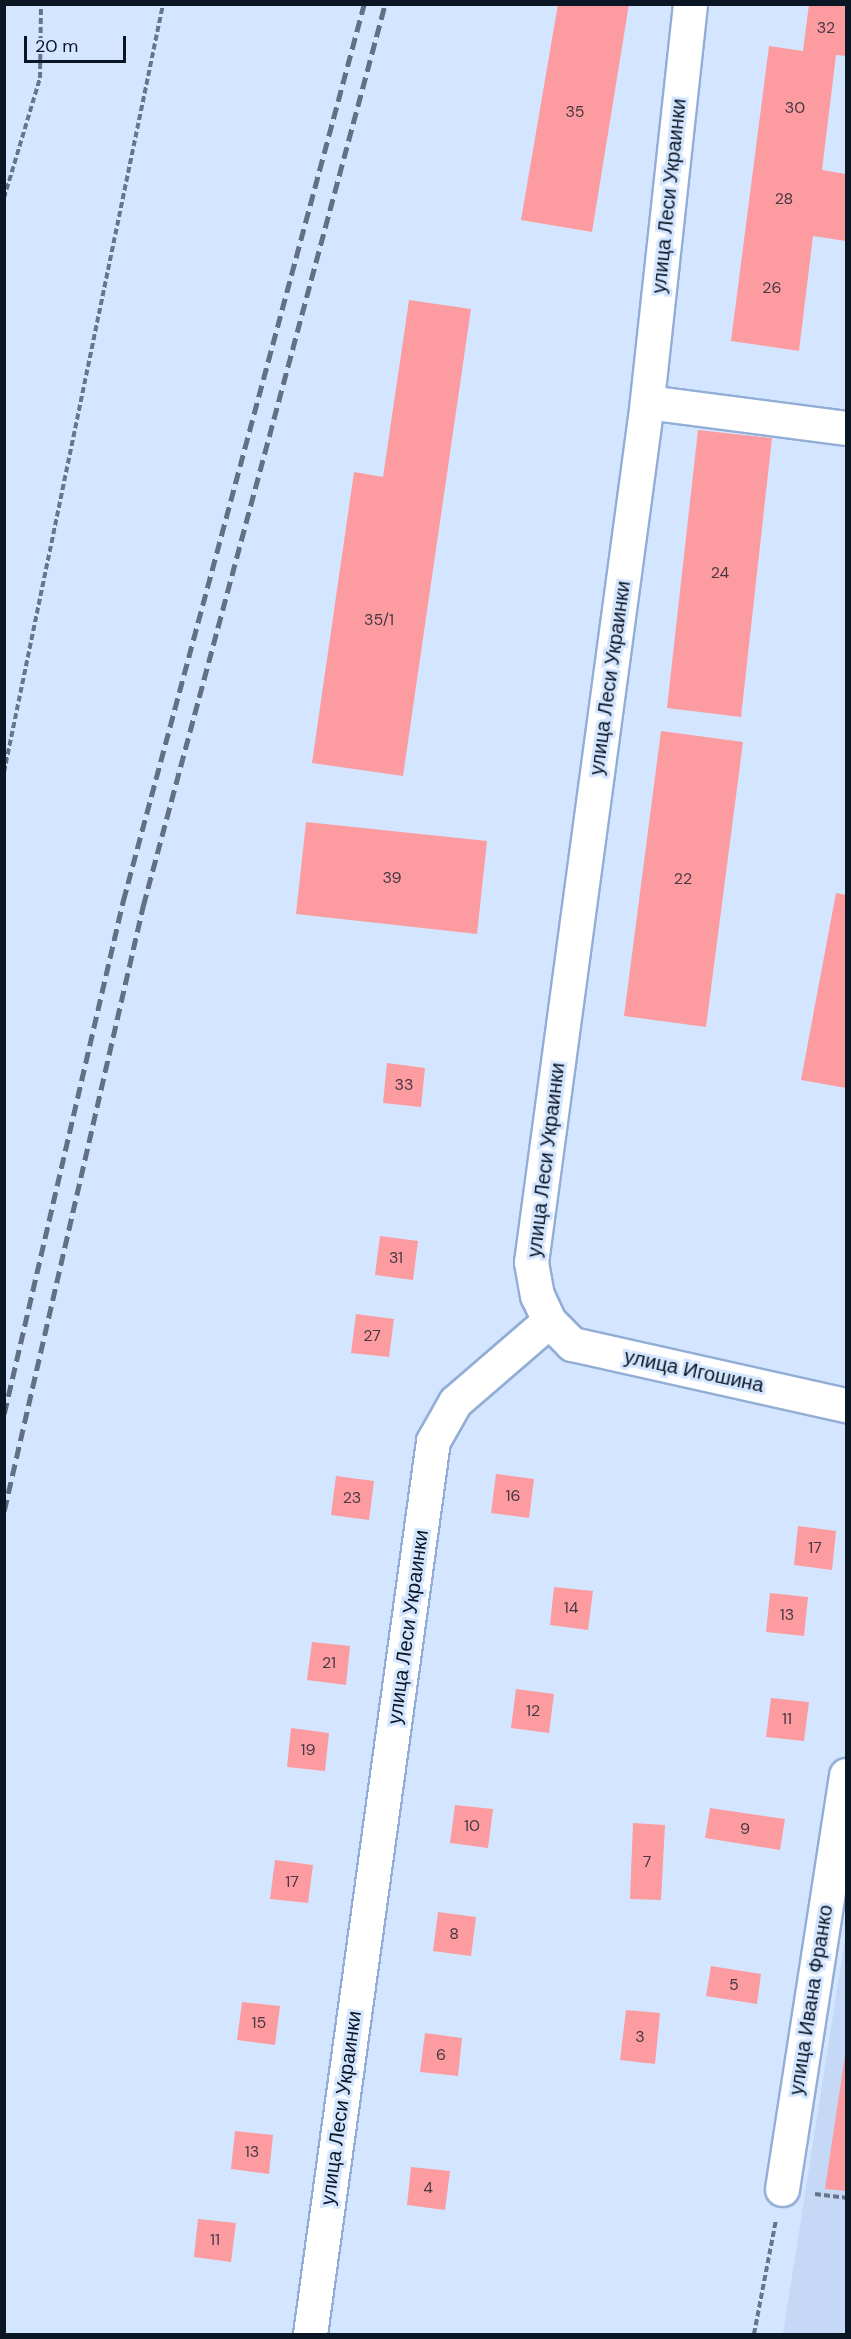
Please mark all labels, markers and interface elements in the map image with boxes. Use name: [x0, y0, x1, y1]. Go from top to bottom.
house number: 32: [817, 18, 835, 38]
scale bar: [27, 24, 129, 62]
text: 20 m: [35, 34, 78, 58]
street label: улица Леси Украинки: [647, 97, 691, 295]
house number: 30: [785, 98, 805, 118]
house number: 35: [565, 102, 585, 122]
house number: 28: [775, 189, 793, 209]
house number: 26: [762, 278, 782, 298]
house number: 24: [711, 563, 729, 583]
street label: улица Леси Украинки: [584, 579, 636, 777]
house number: 35/1: [364, 610, 394, 630]
house number: 39: [382, 868, 402, 888]
house number: 22: [674, 869, 692, 889]
street label: улица Леси Украинки: [522, 1061, 570, 1259]
house number: 33: [395, 1075, 413, 1095]
house number: 31: [389, 1248, 403, 1268]
house number: 27: [363, 1326, 381, 1346]
street label: улица Игошина: [622, 1344, 766, 1398]
house number: 16: [505, 1486, 521, 1506]
house number: 23: [343, 1488, 361, 1508]
street label: улица Леси Украинки: [382, 1528, 434, 1726]
house number: 17: [808, 1538, 822, 1558]
house number: 14: [564, 1598, 578, 1618]
house number: 13: [780, 1605, 794, 1625]
house number: 21: [322, 1653, 336, 1673]
house number: 12: [526, 1701, 540, 1721]
house number: 11: [782, 1709, 792, 1729]
house number: 19: [300, 1740, 316, 1760]
house number: 10: [464, 1816, 480, 1836]
house number: 9: [740, 1819, 750, 1839]
house number: 7: [643, 1852, 651, 1872]
house number: 17: [285, 1872, 299, 1892]
street label: улица Ивана Франко: [784, 1903, 838, 2097]
house number: 8: [449, 1924, 459, 1944]
house number: 5: [729, 1975, 739, 1995]
street label: улица Леси Украинки: [315, 2009, 367, 2207]
house number: 15: [252, 2013, 266, 2033]
house number: 3: [635, 2027, 645, 2047]
house number: 6: [436, 2045, 446, 2065]
house number: 13: [245, 2142, 259, 2162]
house number: 4: [423, 2178, 433, 2198]
house number: 11: [210, 2230, 220, 2250]

